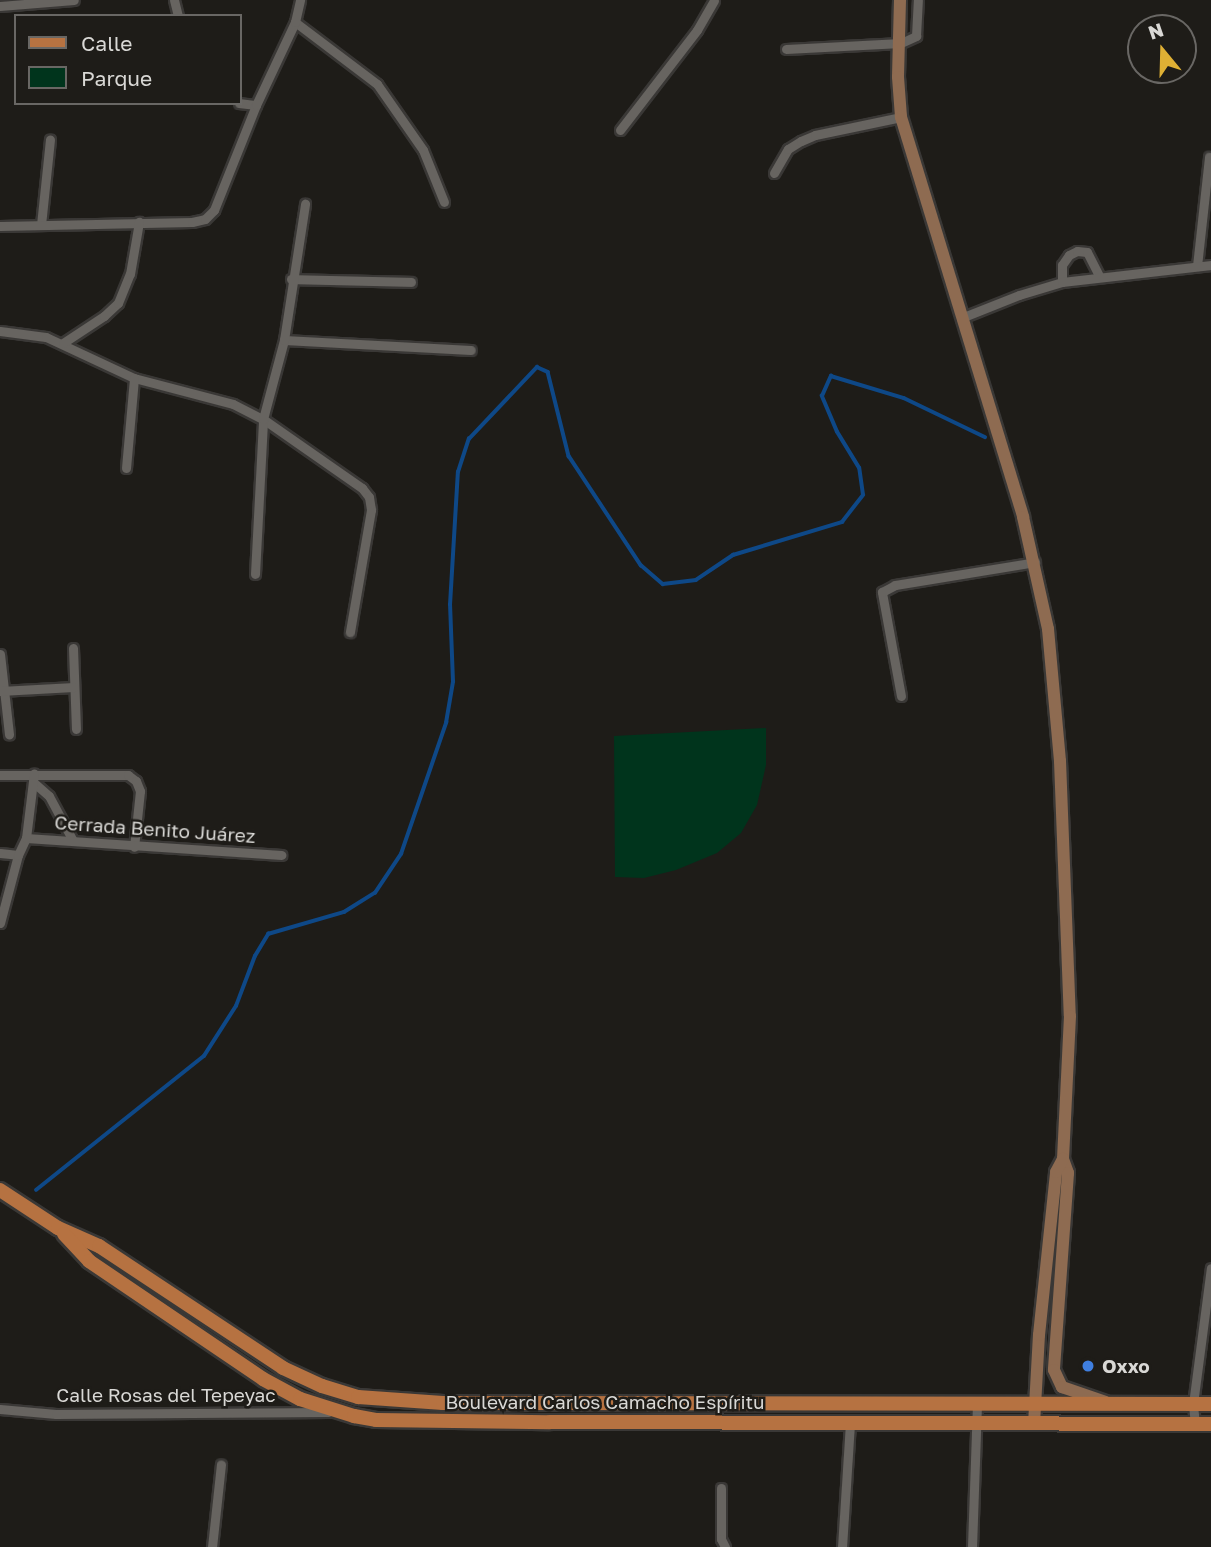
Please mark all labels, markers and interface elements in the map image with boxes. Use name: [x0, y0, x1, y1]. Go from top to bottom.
legend: [14, 14, 242, 105]
north arrow: [1127, 14, 1197, 84]
text: N: [1145, 17, 1166, 44]
text: Calle: [81, 30, 133, 56]
text: Parque: [81, 65, 152, 91]
street label: Cerrada Benito Juárez: [54, 811, 256, 847]
place label: Oxxo: [1102, 1355, 1150, 1377]
marker: Oxxo: [1080, 1358, 1096, 1374]
street label: Calle Rosas del Tepeyac: [56, 1384, 276, 1406]
street label: Boulevard Carlos Camacho Espíritu: [445, 1391, 765, 1413]

